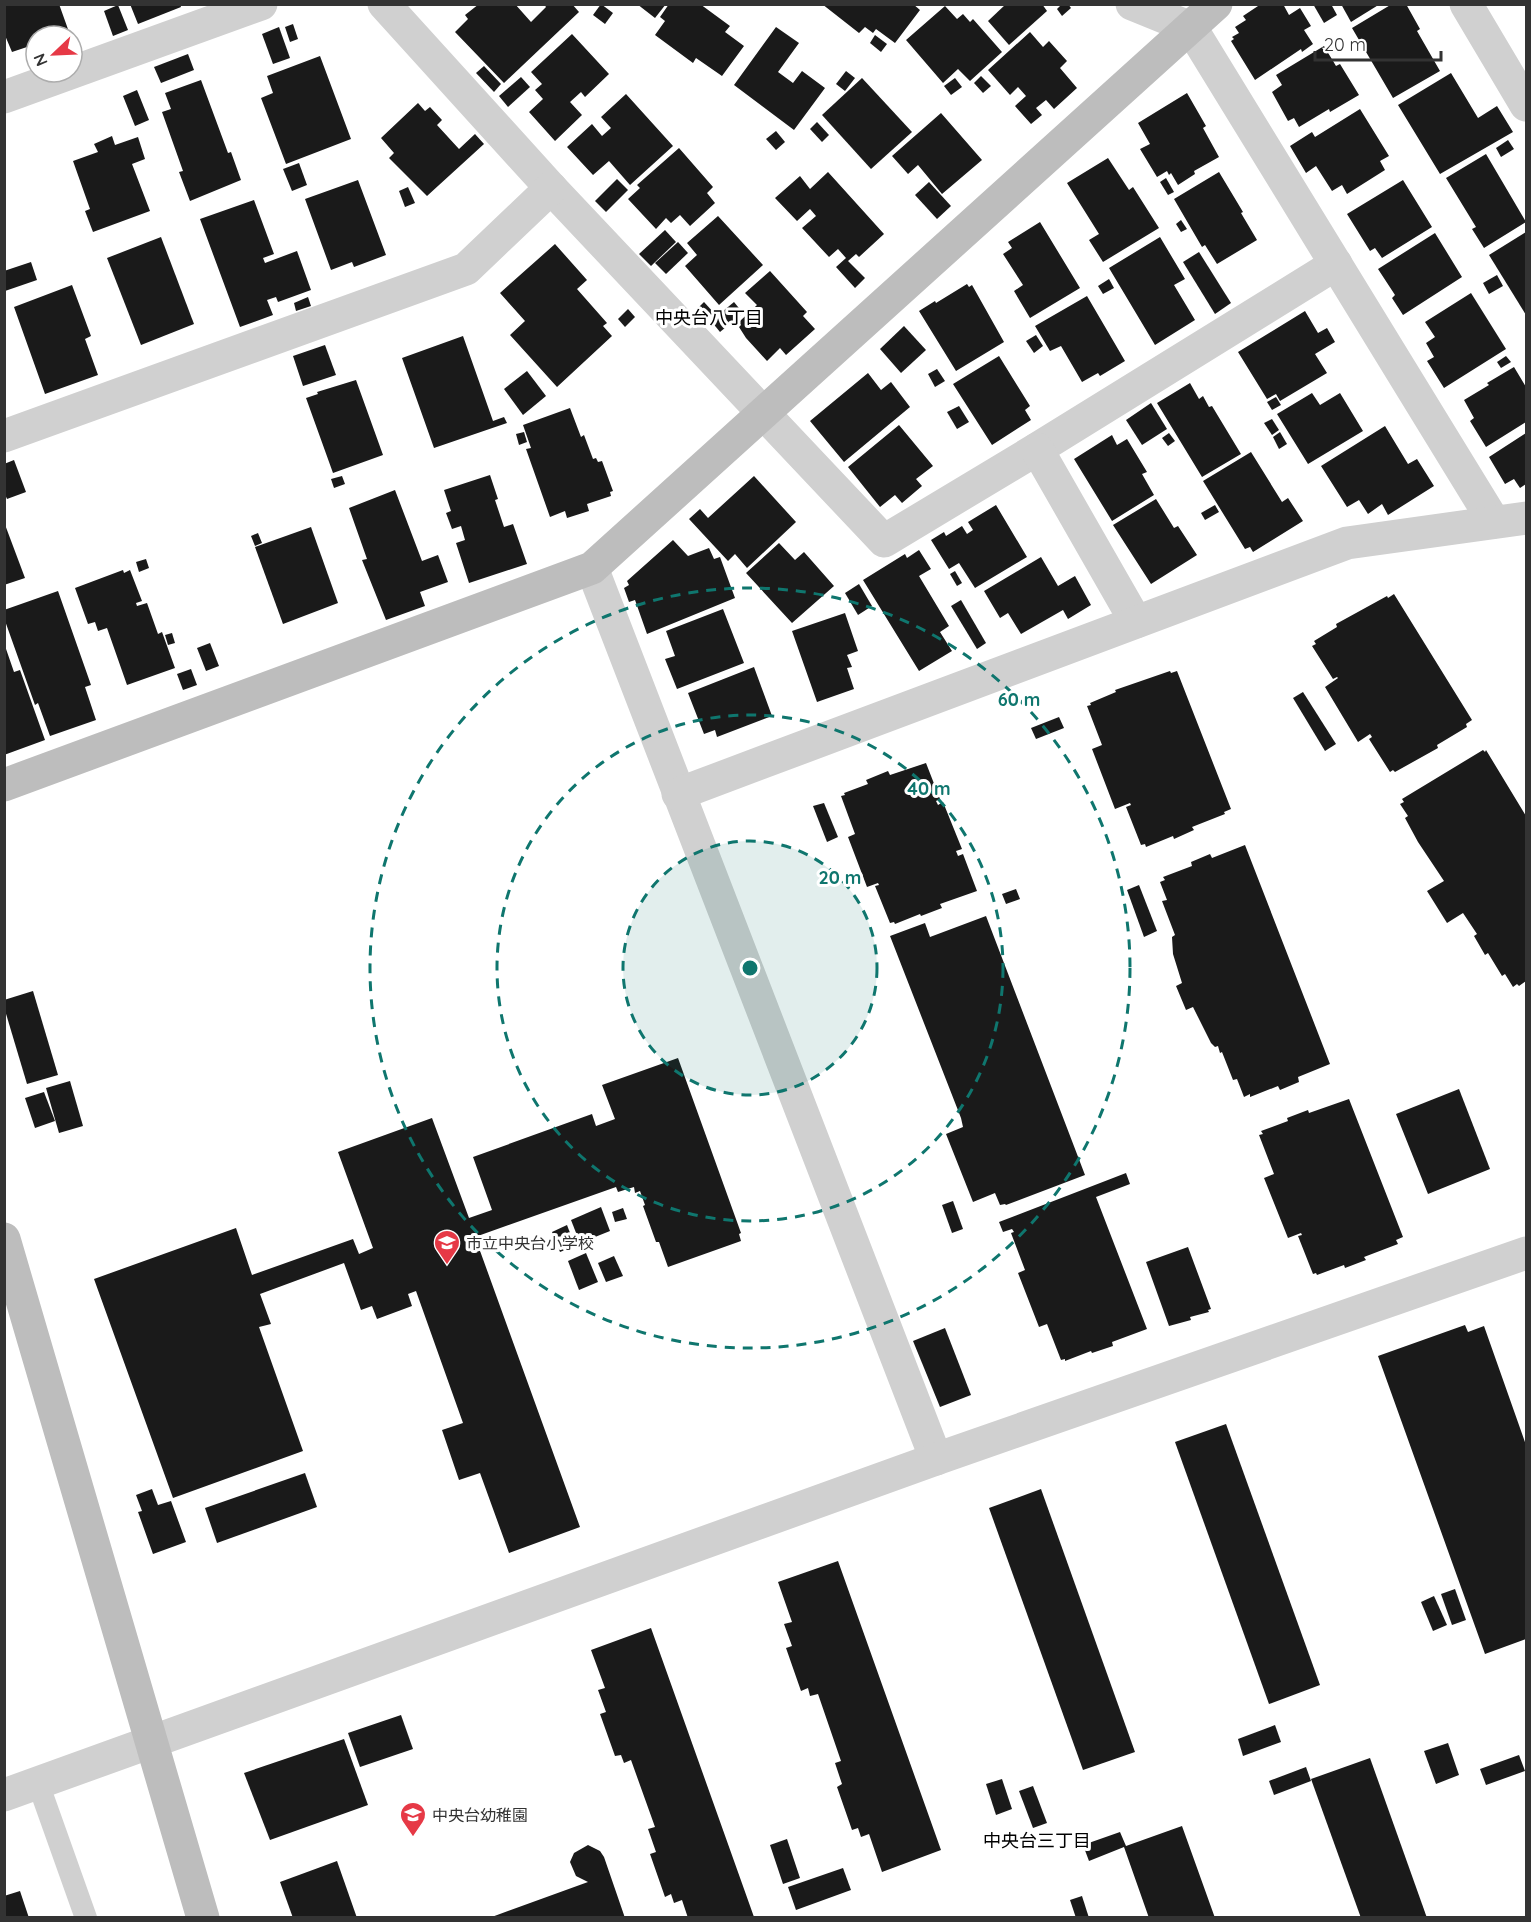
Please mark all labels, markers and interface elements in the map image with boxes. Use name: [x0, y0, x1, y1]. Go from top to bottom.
north arrow: [24, 24, 84, 84]
scale bar: [1315, 24, 1441, 62]
text: 20 m: [1324, 33, 1366, 56]
text: N: [29, 51, 52, 69]
district label: 中央台八丁目: [655, 306, 763, 329]
text: 60 m: [998, 688, 1040, 711]
text: 40 m: [907, 777, 951, 800]
text: 20 m: [819, 866, 861, 889]
centre of rings: [740, 958, 760, 978]
school or university icon: 市立中央台小学校: [432, 1228, 462, 1266]
place label: 市立中央台小学校: [466, 1233, 594, 1253]
school or university icon: 中央台幼稚園: [398, 1800, 428, 1838]
place label: 中央台幼稚園: [432, 1805, 528, 1825]
district label: 中央台三丁目: [983, 1829, 1091, 1852]

